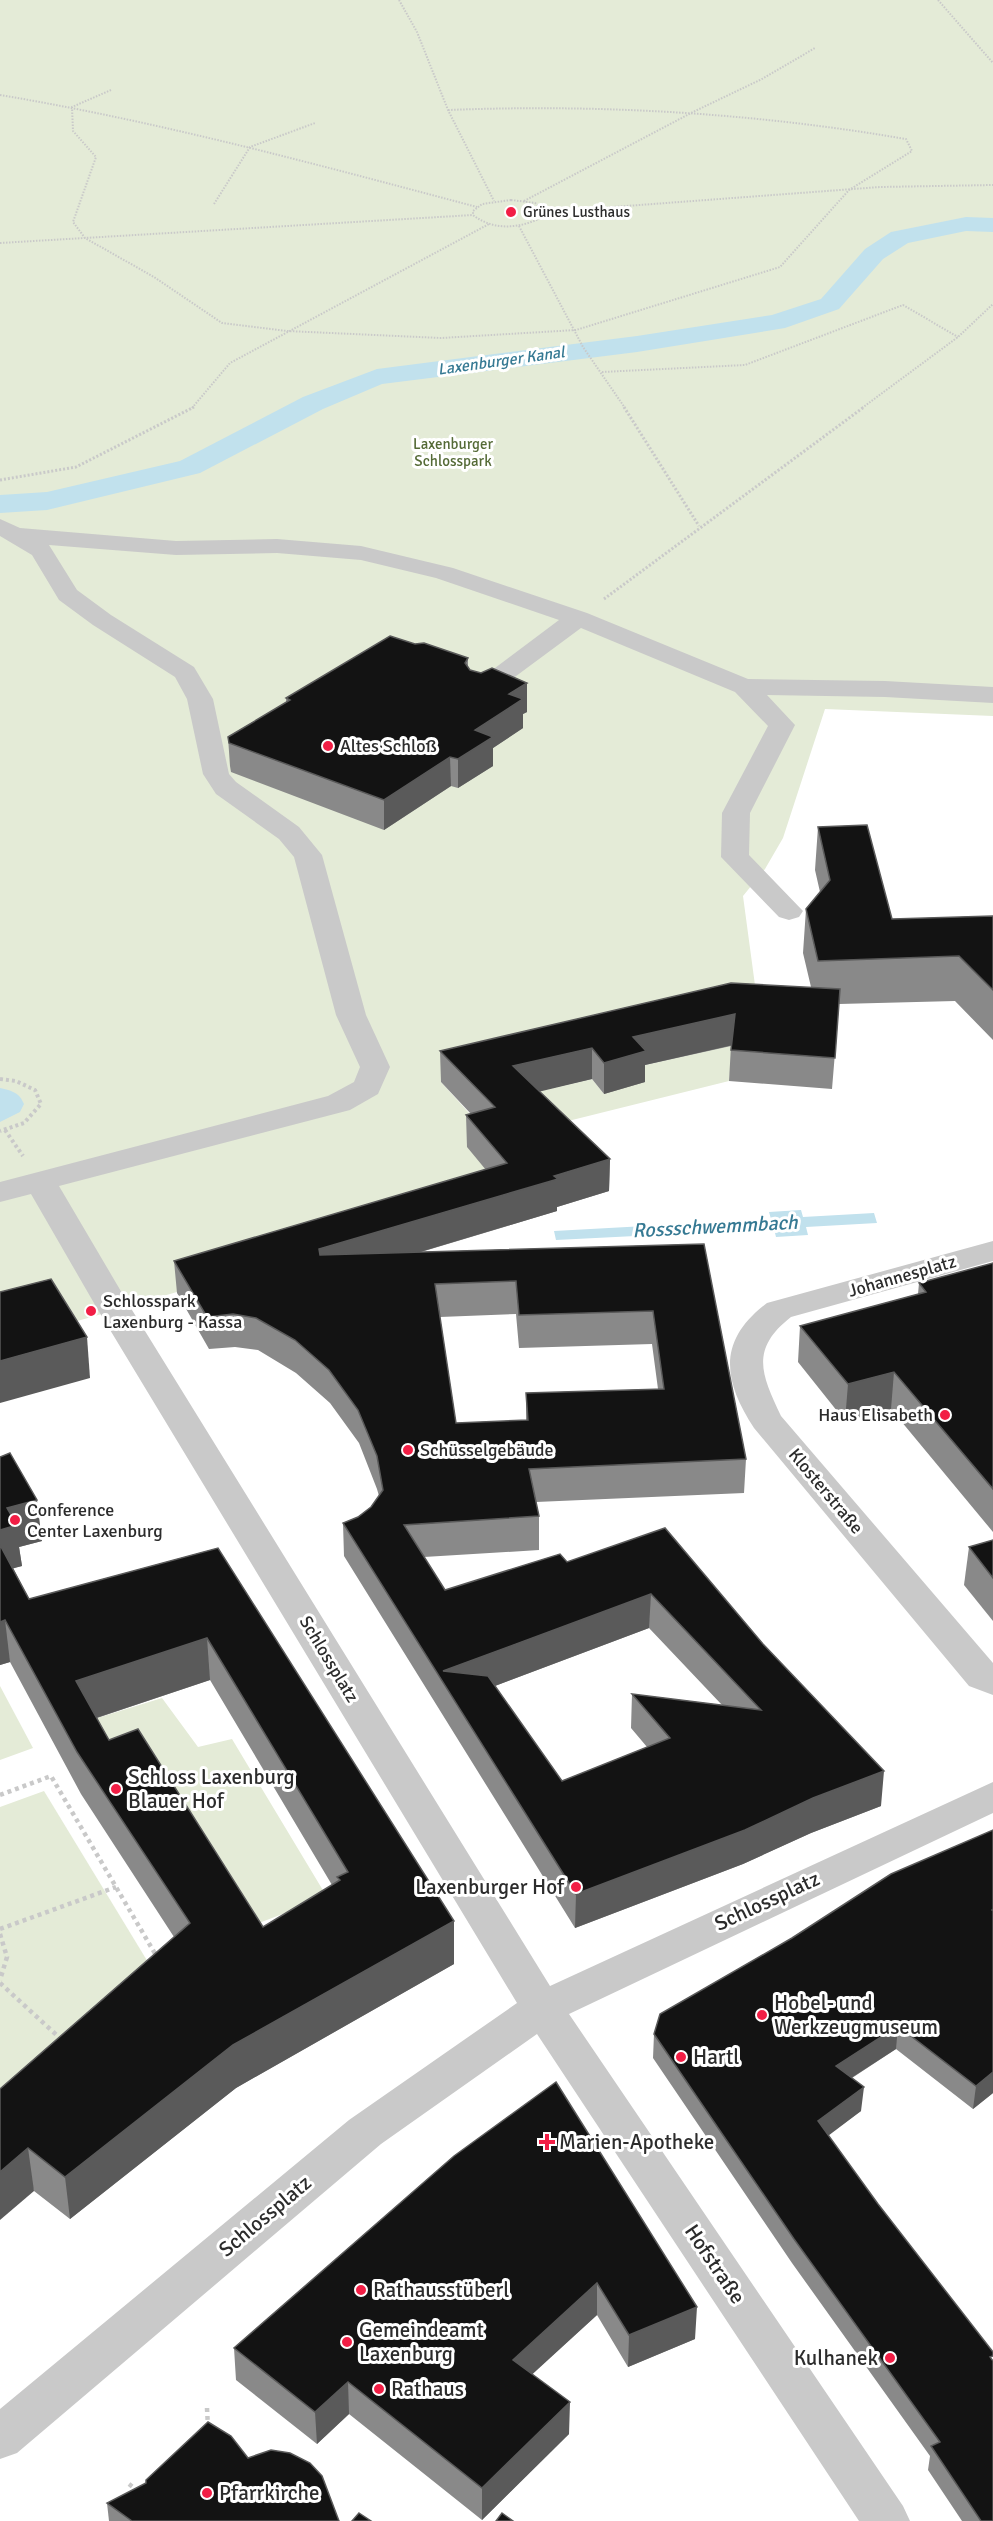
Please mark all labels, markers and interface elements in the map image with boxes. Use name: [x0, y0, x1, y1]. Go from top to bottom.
place label: Grünes Lusthaus: [523, 203, 630, 221]
marker: Grünes Lusthaus: [504, 205, 518, 219]
water label: Laxenburger Kanal: [436, 342, 567, 380]
park label: Laxenburger Schlosspark: [413, 435, 494, 470]
place label: Altes Schloß: [340, 735, 437, 757]
marker: Altes Schloß: [321, 739, 335, 753]
water label: Rossschwemmbach: [632, 1210, 799, 1243]
street label: Johannesplatz: [845, 1250, 959, 1302]
place label: Schlosspark Laxenburg - Kassa: [103, 1290, 242, 1333]
marker: Schlosspark Laxenburg - Kassa: [84, 1304, 98, 1318]
place label: Haus Elisabeth: [818, 1404, 933, 1426]
marker: Haus Elisabeth: [938, 1408, 952, 1422]
place label: Schüsselgebäude: [420, 1439, 554, 1461]
marker: Schüsselgebäude: [401, 1443, 415, 1457]
street label: Klosterstraße: [784, 1444, 868, 1538]
place label: Conference Center Laxenburg: [27, 1499, 163, 1542]
marker: Conference Center Laxenburg: [8, 1513, 22, 1527]
street label: Schlossplatz: [295, 1612, 363, 1706]
place label: Schloss Laxenburg Blauer Hof: [128, 1764, 295, 1814]
marker: Schloss Laxenburg Blauer Hof: [109, 1782, 123, 1796]
street label: Schlossplatz: [710, 1865, 824, 1937]
place label: Laxenburger Hof: [415, 1874, 565, 1900]
marker: Laxenburger Hof: [569, 1880, 583, 1894]
place label: Hobel- und Werkzeugmuseum: [774, 1990, 938, 2040]
marker: Hobel- und Werkzeugmuseum: [755, 2008, 769, 2022]
place label: Hartl: [693, 2044, 740, 2070]
marker: Hartl: [674, 2050, 688, 2064]
place label: Marien-Apotheke: [559, 2129, 714, 2155]
marker: Marien-Apotheke: [540, 2135, 554, 2149]
street label: Schlossplatz: [213, 2170, 317, 2262]
street label: Hofstraße: [679, 2219, 751, 2309]
place label: Rathausstüberl: [373, 2277, 510, 2303]
marker: Rathausstüberl: [354, 2283, 368, 2297]
place label: Gemeindeamt Laxenburg: [359, 2317, 484, 2367]
marker: Gemeindeamt Laxenburg: [340, 2335, 354, 2349]
place label: Kulhanek: [794, 2345, 878, 2371]
marker: Kulhanek: [883, 2351, 897, 2365]
place label: Rathaus: [391, 2376, 464, 2402]
marker: Rathaus: [372, 2382, 386, 2396]
place label: Pfarrkirche: [219, 2480, 320, 2506]
marker: Pfarrkirche: [200, 2486, 214, 2500]

